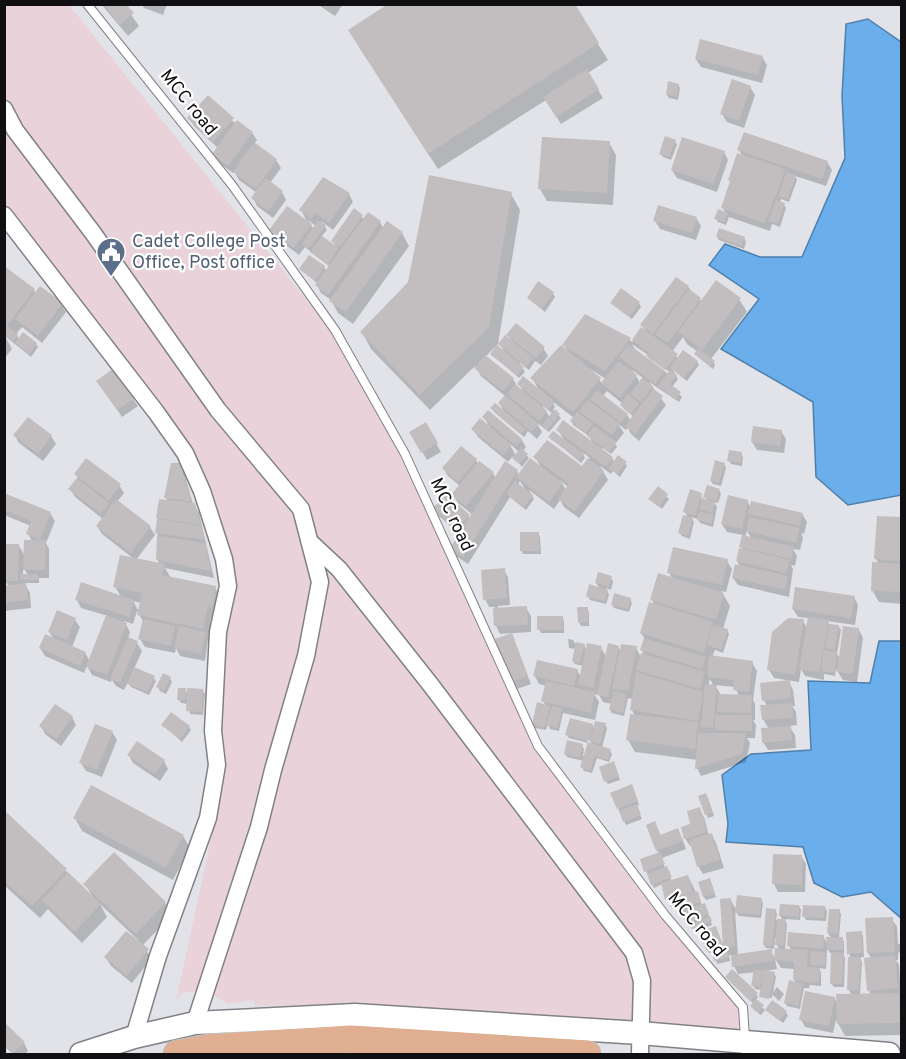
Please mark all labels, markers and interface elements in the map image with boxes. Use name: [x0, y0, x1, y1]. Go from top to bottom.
street label: MCC road: [154, 65, 222, 141]
place label: Cadet College Post Office, Post office: [132, 231, 286, 275]
public building icon: Cadet College Post Office, Post office: [95, 236, 127, 278]
street label: MCC road: [424, 475, 478, 555]
street label: MCC road: [662, 888, 730, 962]

